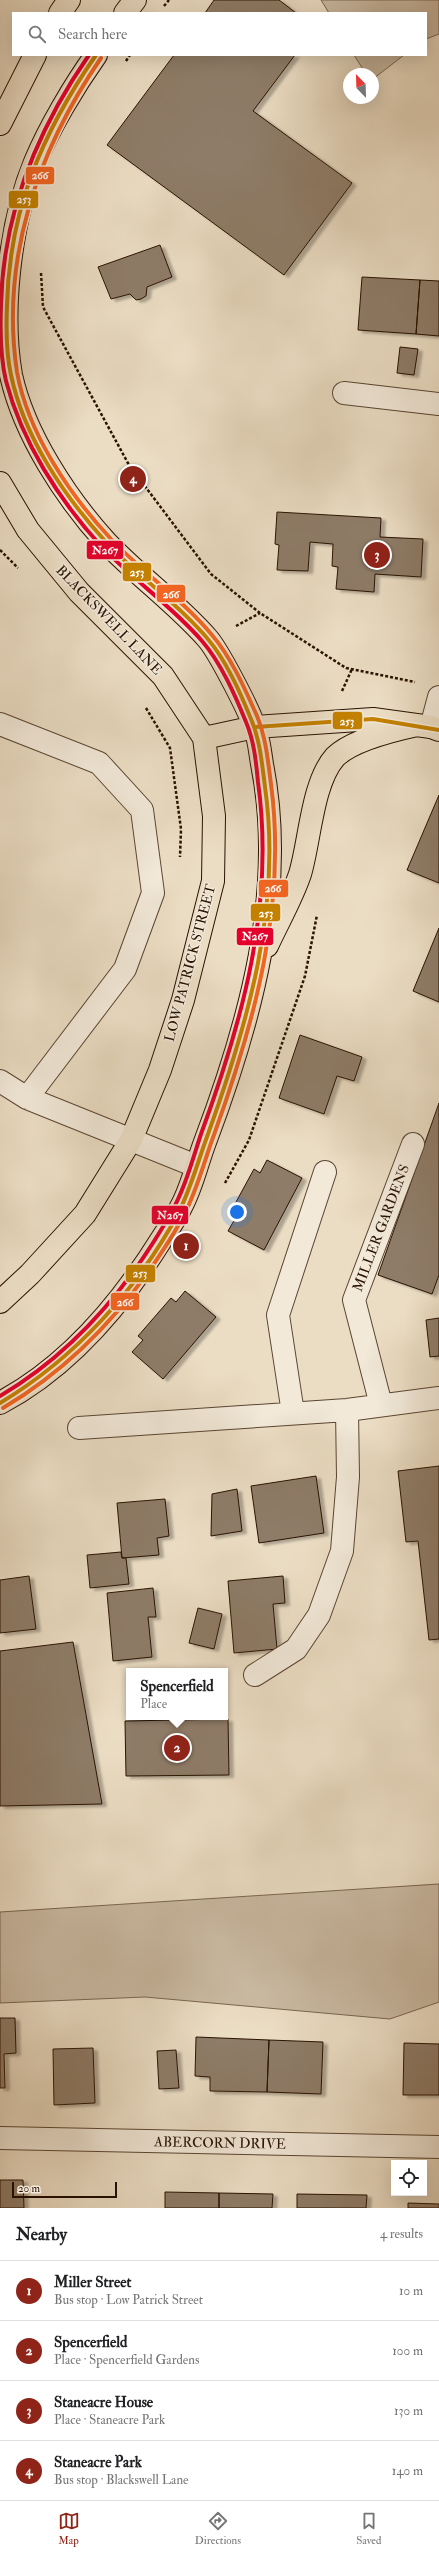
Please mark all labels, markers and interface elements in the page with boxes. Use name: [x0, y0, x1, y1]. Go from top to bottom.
search box: [12, 12, 427, 56]
icon: search: [26, 23, 48, 45]
text: Search here: [58, 25, 127, 44]
north arrow: [343, 68, 379, 104]
line badge: 266: [25, 166, 55, 185]
text: 266: [32, 169, 50, 182]
line badge: 253: [8, 190, 39, 209]
text: 253: [17, 193, 31, 206]
pin: 4: [120, 464, 146, 494]
line badge: N267: [86, 540, 124, 560]
pin: 3: [364, 540, 390, 570]
text: N267: [91, 544, 119, 557]
street label: BLACKSWELL LANE: [52, 562, 166, 678]
line badge: 253: [122, 562, 152, 582]
text: 253: [130, 566, 144, 579]
line badge: 266: [156, 584, 186, 603]
text: 266: [163, 588, 181, 601]
line badge: 253: [332, 711, 363, 730]
text: 253: [340, 715, 354, 728]
line badge: 266: [258, 879, 289, 898]
street label: LOW PATRICK STREET: [161, 882, 219, 1044]
text: 266: [265, 882, 283, 895]
line badge: 253: [250, 903, 281, 922]
text: 253: [259, 907, 273, 920]
line badge: N267: [236, 927, 274, 946]
text: N267: [241, 930, 269, 943]
street label: MILLER GARDENS: [349, 1162, 413, 1294]
your location: [227, 1202, 247, 1222]
line badge: N267: [151, 1205, 189, 1225]
text: N267: [156, 1209, 184, 1222]
pin: 1: [173, 1231, 199, 1261]
line badge: 253: [125, 1264, 156, 1283]
text: 253: [133, 1267, 147, 1280]
line badge: 266: [110, 1292, 140, 1311]
text: 266: [117, 1296, 135, 1309]
popup: [126, 1668, 228, 1720]
text: Spencerfield: [140, 1677, 214, 1696]
text: Place: [140, 1696, 167, 1712]
pin: 2: [164, 1733, 190, 1763]
street label: ABERCORN DRIVE: [153, 2133, 286, 2153]
map controls: [391, 2160, 427, 2196]
button: locate: [391, 2160, 427, 2196]
scale bar: [12, 2180, 117, 2199]
text: 20 m: [18, 2182, 40, 2195]
text: Nearby: [16, 2224, 67, 2245]
text: 4 results: [380, 2226, 423, 2242]
text: Miller Street: [54, 2273, 131, 2292]
text: 1: [27, 2283, 31, 2299]
text: 10 m: [399, 2283, 423, 2299]
text: Bus stop · Low Patrick Street: [54, 2292, 203, 2308]
text: Spencerfield: [54, 2333, 127, 2352]
text: 2: [26, 2343, 32, 2359]
text: 100 m: [392, 2343, 423, 2359]
text: Place · Spencerfield Gardens: [54, 2352, 199, 2368]
text: Staneacre House: [54, 2393, 153, 2412]
text: 3: [27, 2403, 32, 2419]
text: 130 m: [394, 2403, 423, 2419]
text: Place · Staneacre Park: [54, 2412, 165, 2428]
text: Staneacre Park: [54, 2453, 142, 2472]
text: 4: [25, 2463, 33, 2479]
text: 140 m: [392, 2463, 423, 2479]
text: Bus stop · Blackswell Lane: [54, 2472, 189, 2488]
tab: Map: [58, 2510, 80, 2547]
tab: Directions: [195, 2510, 241, 2547]
tab: Saved: [356, 2510, 381, 2547]

